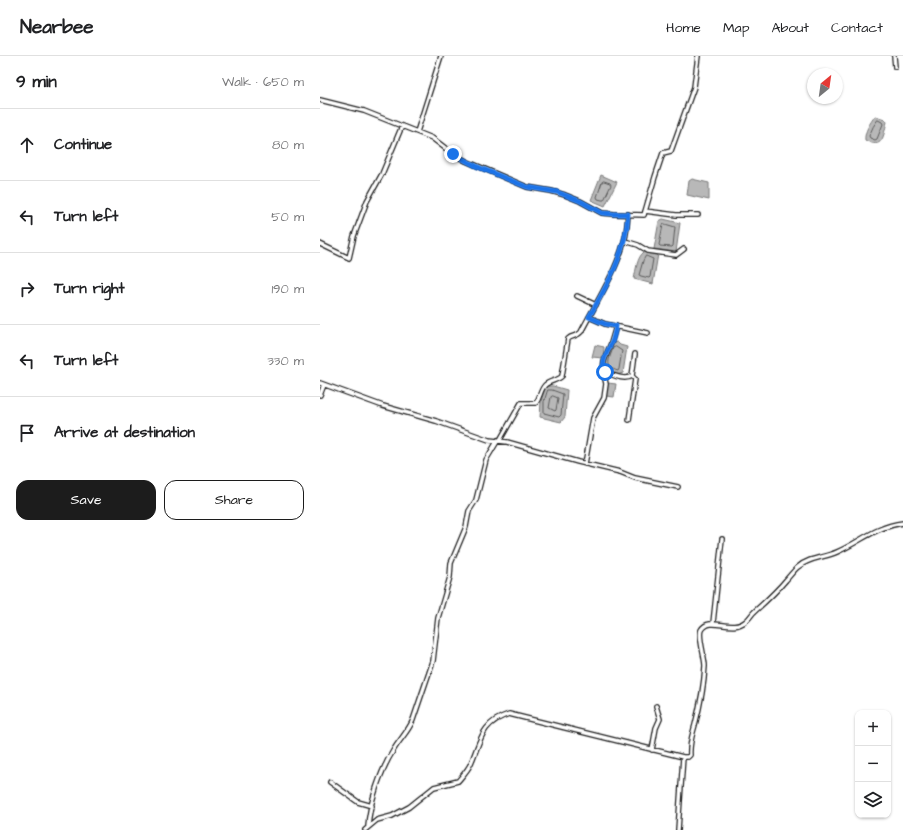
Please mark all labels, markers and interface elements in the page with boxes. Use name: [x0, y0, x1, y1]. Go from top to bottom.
text: Nearbee: [20, 14, 94, 41]
text: Home: [666, 18, 701, 38]
text: Map: [723, 18, 749, 38]
text: About: [771, 18, 809, 38]
text: Contact: [831, 18, 883, 38]
north arrow: [807, 68, 843, 104]
text: 9 min: [16, 70, 57, 94]
text: Walk · 650 m: [222, 73, 304, 91]
icon: ahead: [16, 134, 38, 156]
text: Continue: [54, 134, 112, 155]
text: 80 m: [272, 136, 304, 154]
route end: [444, 145, 462, 163]
icon: left: [16, 206, 38, 228]
text: Turn left: [54, 206, 118, 227]
text: 50 m: [271, 208, 304, 226]
icon: right: [16, 278, 38, 300]
text: Turn right: [54, 278, 125, 299]
text: 190 m: [271, 280, 304, 298]
icon: left: [16, 350, 38, 372]
text: Turn left: [54, 350, 118, 371]
text: 330 m: [267, 352, 304, 370]
route start: [596, 363, 614, 381]
icon: arrive: [16, 422, 38, 444]
text: Arrive at destination: [54, 422, 195, 443]
button: Save: [16, 480, 156, 520]
button: Share: [164, 480, 304, 520]
map controls: [855, 710, 891, 818]
button: +: [855, 710, 891, 746]
button: −: [855, 746, 891, 782]
button: layers: [855, 782, 891, 818]

